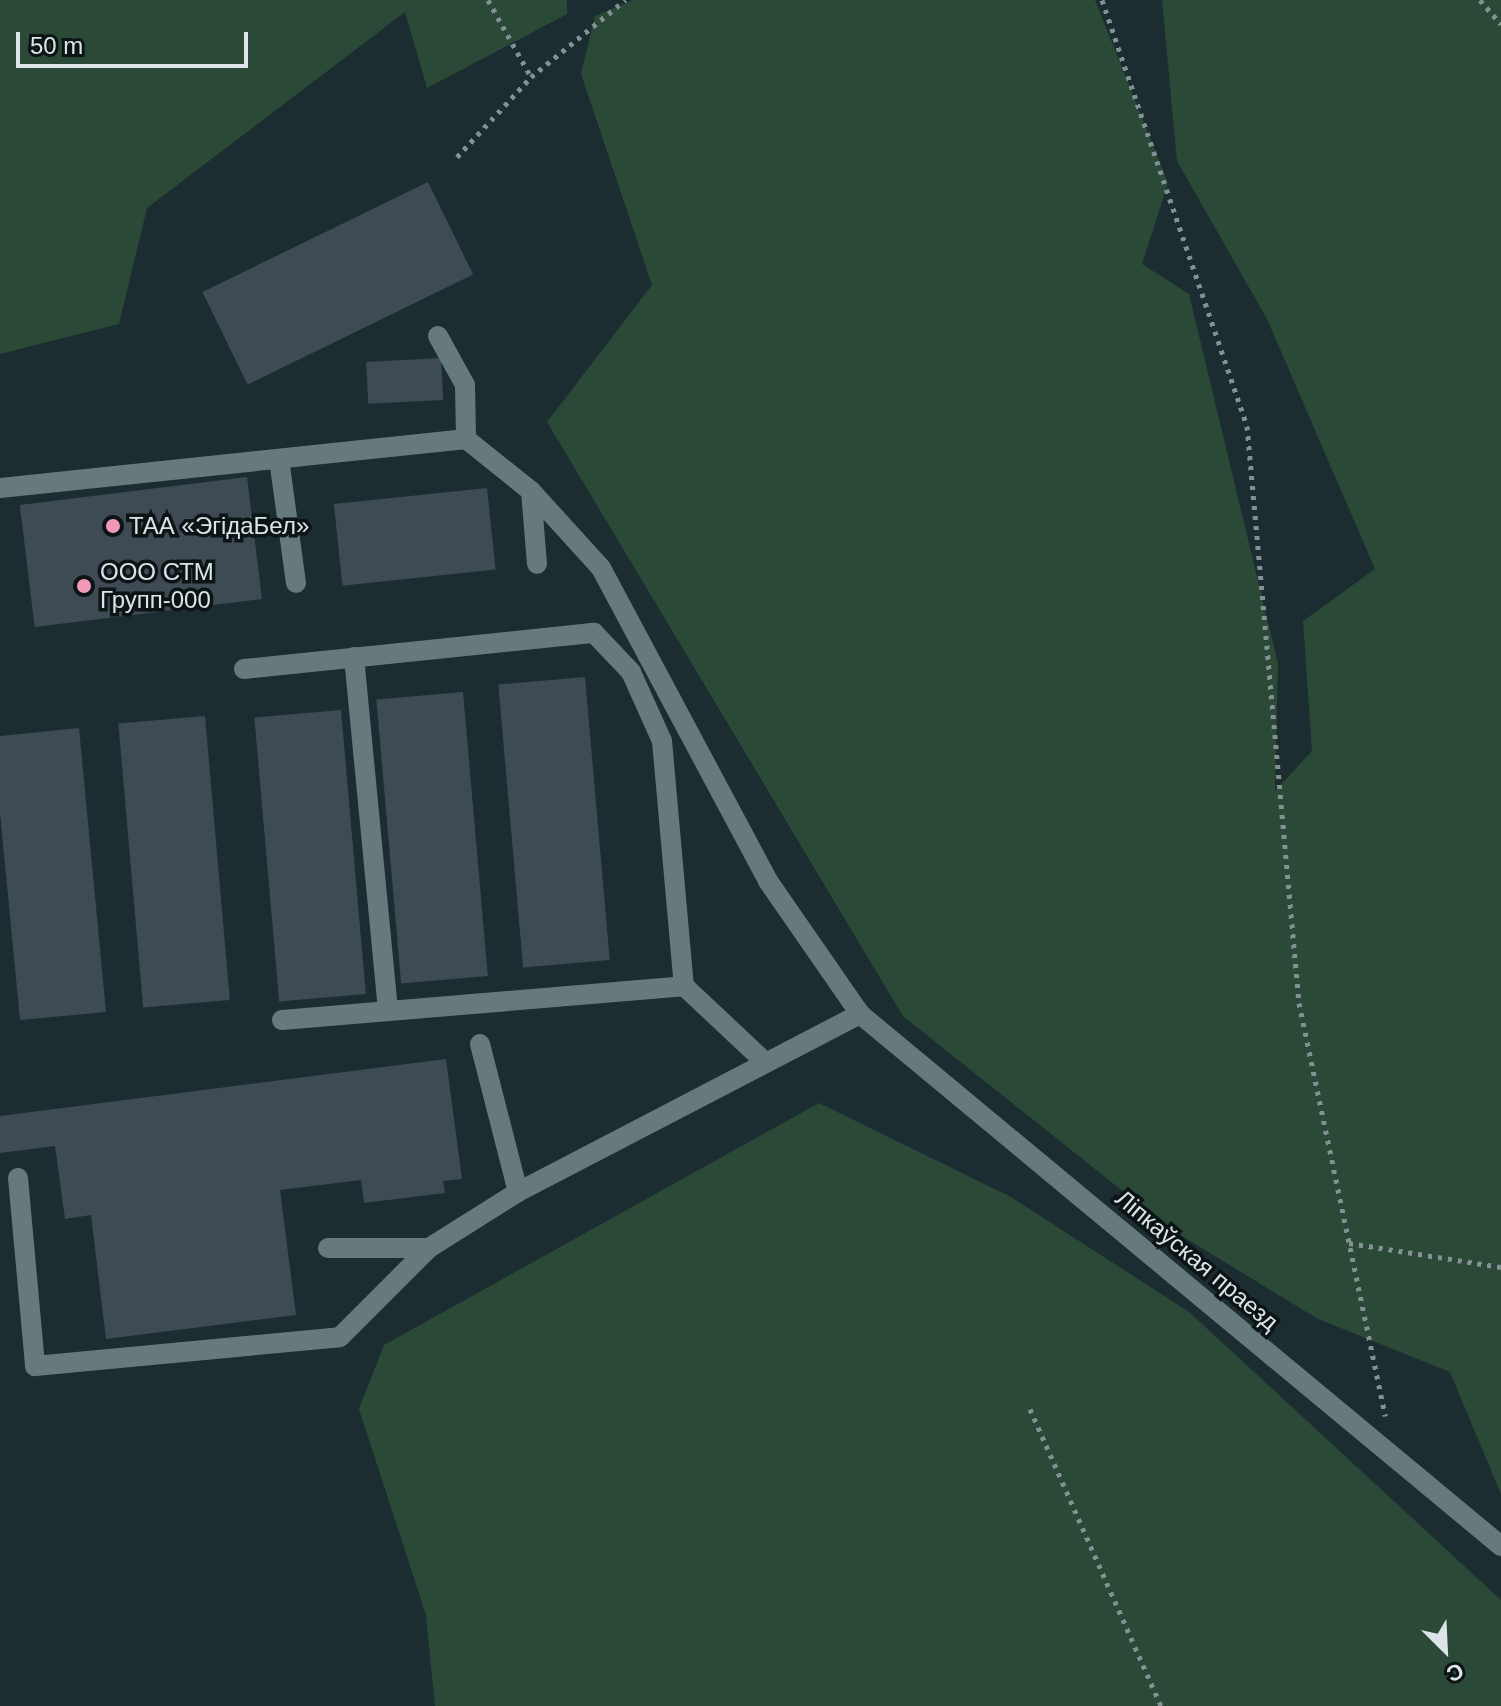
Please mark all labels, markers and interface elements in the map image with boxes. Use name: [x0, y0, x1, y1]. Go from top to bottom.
scale bar: [20, 16, 252, 66]
text: 50 m: [30, 32, 83, 59]
place label: ТАА «ЭгідаБел»: [129, 512, 309, 540]
marker: ТАА «ЭгідаБел»: [104, 517, 122, 535]
place label: ООО СТМ Групп-000: [100, 558, 214, 614]
marker: ООО СТМ Групп-000: [75, 577, 93, 595]
street label: Ліпкаўская праезд: [1110, 1184, 1284, 1336]
north arrow: [1405, 1610, 1485, 1690]
text: С: [1443, 1658, 1467, 1687]

